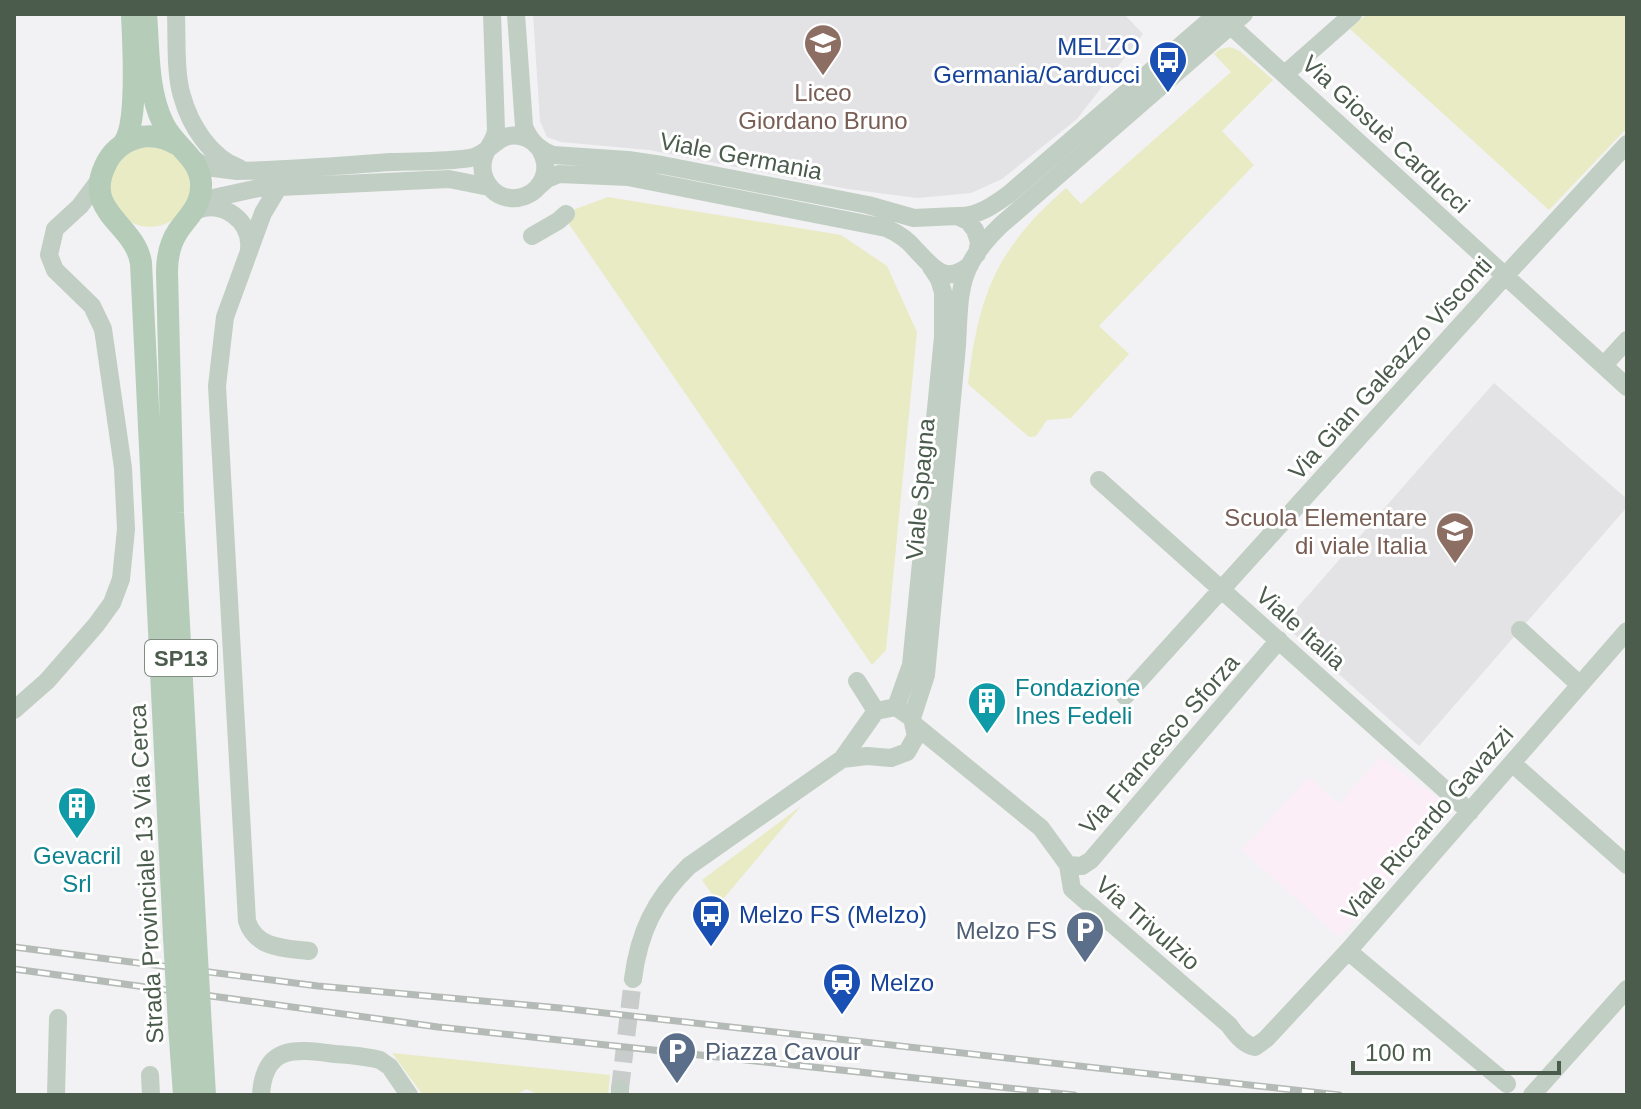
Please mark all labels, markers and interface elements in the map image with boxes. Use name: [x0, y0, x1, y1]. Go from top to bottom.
school or university icon: Liceo Giordano Bruno: [802, 22, 844, 77]
place label: MELZO Germania/Carducci: [933, 33, 1140, 88]
bus stop icon: MELZO Germania/Carducci: [1147, 39, 1189, 94]
street label: Via Giosuè Carducci: [1297, 50, 1475, 218]
place label: Liceo Giordano Bruno: [738, 79, 908, 134]
street label: Viale Germania: [657, 127, 825, 185]
street label: Via Gian Galeazzo Visconti: [1283, 251, 1497, 485]
street label: Viale Spagna: [900, 416, 940, 561]
place label: Scuola Elementare di viale Italia: [1224, 504, 1428, 559]
school or university icon: Scuola Elementare di viale Italia: [1434, 510, 1476, 565]
street label: Viale Italia: [1251, 581, 1352, 675]
road number: SP13: [145, 640, 217, 676]
street label: Via Francesco Sforza: [1074, 648, 1245, 839]
place label: Fondazione Ines Fedeli: [1015, 674, 1140, 729]
building icon: Fondazione Ines Fedeli: [966, 680, 1008, 735]
street label: Strada Provinciale 13 Via Cerca: [124, 703, 168, 1044]
street label: Viale Riccardo Gavazzi: [1336, 721, 1518, 925]
building icon: Gevacril Srl: [56, 785, 98, 840]
place label: Gevacril Srl: [33, 842, 121, 897]
street label: Via Trivulzio: [1090, 871, 1206, 975]
bus stop icon: Melzo FS (Melzo): [690, 893, 732, 948]
place label: Melzo FS (Melzo): [739, 901, 927, 928]
parking icon: Melzo FS: [1064, 909, 1106, 964]
place label: Melzo FS: [956, 917, 1057, 944]
station icon: Melzo: [821, 961, 863, 1016]
place label: Melzo: [870, 969, 934, 996]
scale bar: [1353, 1025, 1559, 1075]
parking icon: Piazza Cavour: [656, 1030, 698, 1085]
place label: Piazza Cavour: [705, 1038, 861, 1065]
text: 100 m: [1365, 1039, 1432, 1066]

